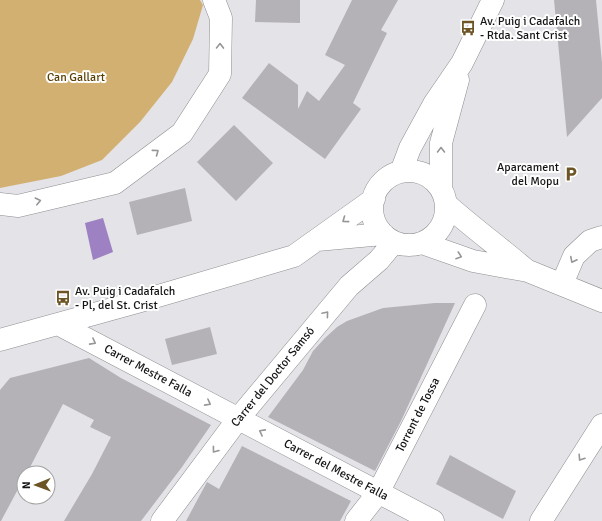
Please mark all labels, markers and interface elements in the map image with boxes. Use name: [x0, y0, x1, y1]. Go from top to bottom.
place label: Av. Puig i Cadafalch - Rtda. Sant Crist: [480, 14, 580, 43]
bus stop icon: Av. Puig i Cadafalch - Rtda. Sant Crist: [459, 19, 477, 37]
one-way arrow: [216, 43, 224, 49]
park label: Can Gallart: [47, 70, 105, 85]
one-way arrow: [437, 147, 445, 153]
one-way arrow: [151, 150, 158, 157]
place label: Aparcament del Mopu: [497, 160, 559, 189]
parking icon: Aparcament del Mopu: [562, 165, 580, 183]
one-way arrow: [35, 197, 42, 206]
one-way arrow: [342, 215, 349, 222]
one-way arrow: [456, 251, 463, 260]
one-way arrow: [570, 256, 578, 264]
place label: Av. Puig i Cadafalch - Pl, del St. Crist: [75, 284, 175, 313]
bus stop icon: Av. Puig i Cadafalch - Pl, del St. Crist: [54, 289, 72, 307]
one-way arrow: [321, 311, 328, 318]
street label: Carrer del Doctor Samsó: [228, 324, 318, 430]
one-way arrow: [89, 337, 96, 345]
street label: Carrer Mestre Falla: [101, 341, 195, 401]
street label: Torrent de Tossa: [393, 375, 443, 455]
one-way arrow: [204, 398, 211, 406]
one-way arrow: [259, 429, 266, 437]
street label: Carrer del Mestre Falla: [281, 436, 391, 504]
one-way arrow: [213, 446, 220, 453]
one-way arrow: [578, 454, 586, 461]
north arrow: [16, 465, 56, 505]
text: N: [20, 481, 33, 489]

